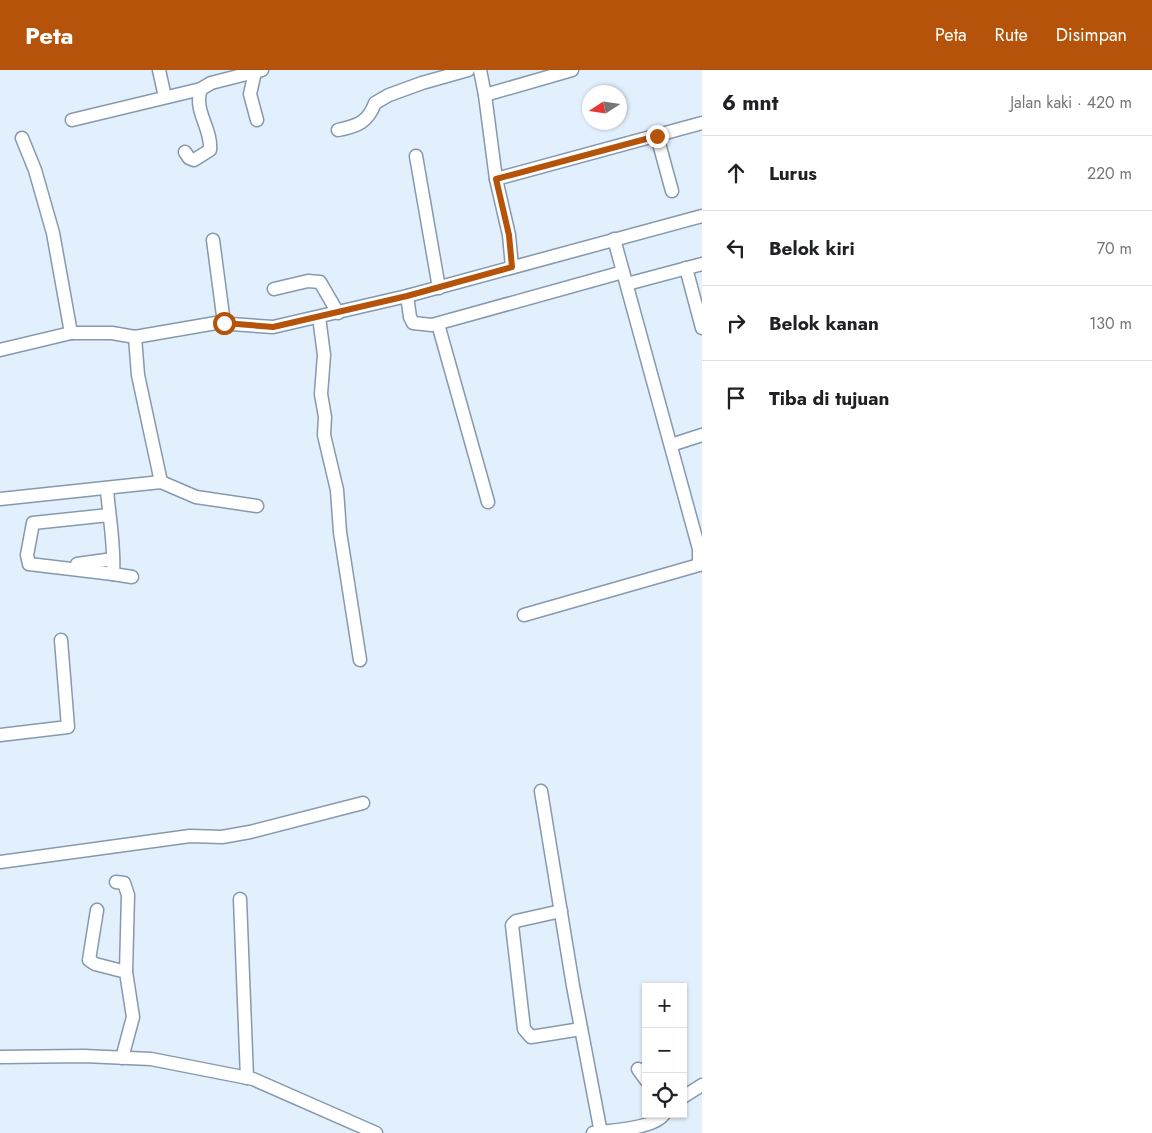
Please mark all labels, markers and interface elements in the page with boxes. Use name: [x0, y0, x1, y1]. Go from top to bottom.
text: Peta: [25, 18, 74, 53]
text: Peta: [935, 22, 967, 48]
text: Rute: [995, 22, 1028, 48]
text: Disimpan: [1056, 22, 1127, 48]
north arrow: [582, 85, 627, 130]
text: 6 mnt: [722, 88, 778, 118]
text: Jalan kaki · 420 m: [1010, 91, 1132, 114]
route end: [646, 125, 669, 148]
icon: ahead: [722, 159, 750, 187]
text: Lurus: [769, 160, 817, 187]
text: 220 m: [1087, 162, 1132, 185]
icon: left: [722, 234, 750, 262]
text: Belok kiri: [769, 235, 855, 262]
text: 70 m: [1097, 237, 1132, 260]
icon: right: [722, 309, 750, 337]
text: Belok kanan: [769, 310, 879, 337]
route start: [213, 312, 236, 335]
text: 130 m: [1089, 312, 1132, 335]
icon: arrive: [722, 384, 750, 412]
text: Tiba di tujuan: [769, 385, 889, 412]
map controls: [642, 983, 687, 1118]
button: +: [642, 983, 687, 1028]
button: −: [642, 1028, 687, 1073]
button: locate: [642, 1073, 687, 1118]

